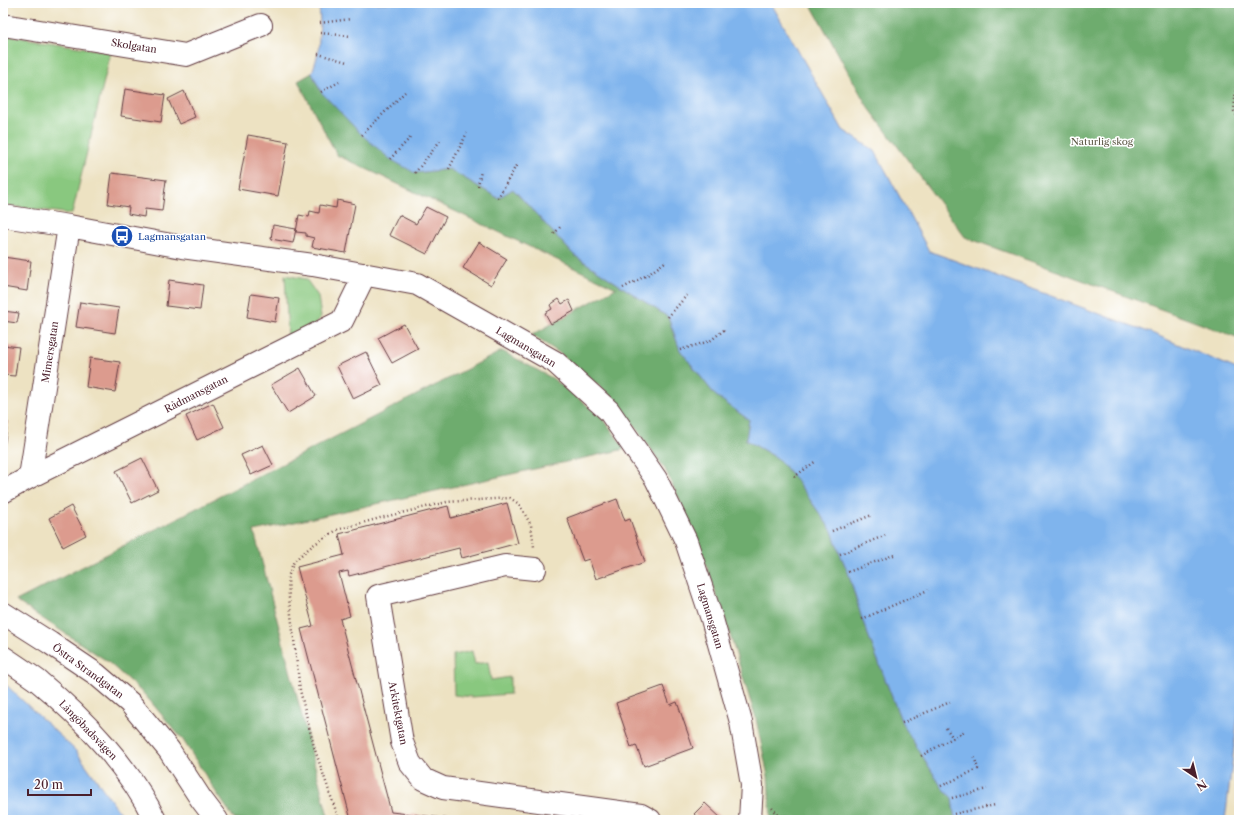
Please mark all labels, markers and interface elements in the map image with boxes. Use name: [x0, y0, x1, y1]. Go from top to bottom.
street label: Skolgatan: [110, 36, 158, 56]
park label: Naturlig skog: [1071, 135, 1134, 148]
bus stop icon: Lagmansgatan: [109, 223, 135, 249]
place label: Lagmansgatan: [138, 230, 207, 243]
street label: Mimersgatan: [39, 320, 61, 384]
street label: Lagmansgatan: [494, 324, 559, 370]
street label: Rådmansgatan: [162, 372, 231, 416]
street label: Lagmansgatan: [694, 582, 726, 651]
street label: Östra Strandgatan: [50, 641, 127, 702]
street label: Arkitektgatan: [385, 679, 411, 747]
street label: Långöbadsvägen: [56, 697, 120, 763]
north arrow: [1176, 757, 1216, 797]
scale bar: [28, 771, 91, 797]
text: 20 m: [34, 777, 63, 792]
text: N: [1193, 777, 1210, 794]

